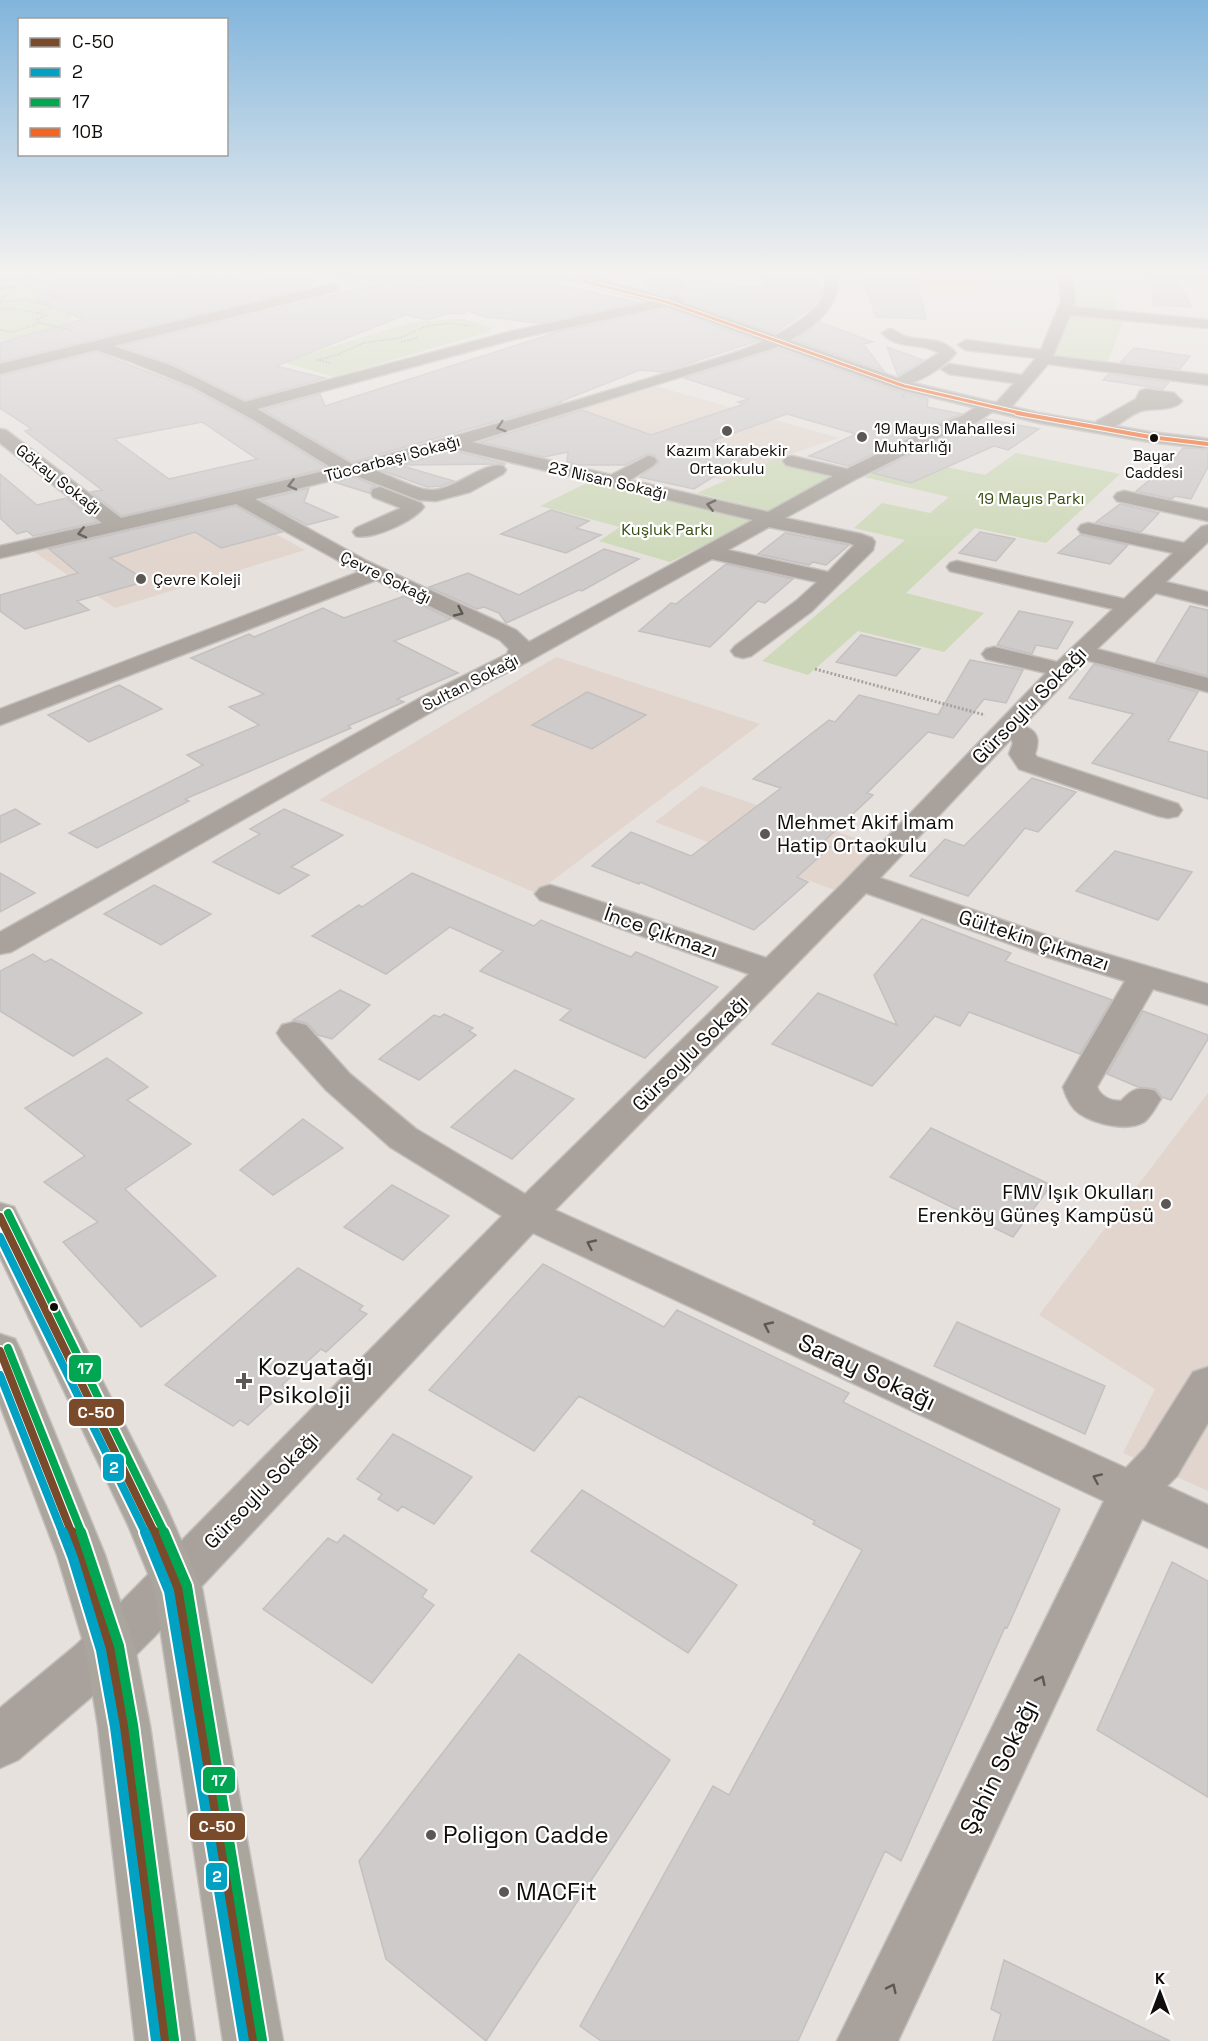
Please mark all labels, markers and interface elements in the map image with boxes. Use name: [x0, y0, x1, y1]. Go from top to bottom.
legend: [18, 18, 228, 156]
text: C-50: [72, 30, 114, 53]
text: 2: [72, 60, 83, 83]
text: 17: [72, 90, 90, 113]
text: 10B: [72, 120, 103, 143]
place label: 19 Mayıs Mahallesi Muhtarlığı: [874, 418, 1015, 457]
one-way arrow: [496, 420, 507, 433]
marker: Kazım Karabekir Ortaokulu: [720, 424, 734, 438]
street label: Tüccarbaşı Sokağı: [322, 430, 462, 487]
marker: 19 Mayıs Mahallesi Muhtarlığı: [855, 430, 869, 444]
marker: Bayar Caddesi: [1148, 432, 1160, 444]
street label: Gökay Sokağı: [12, 439, 106, 519]
place label: Kazım Karabekir Ortaokulu: [666, 440, 788, 479]
place label: Bayar Caddesi: [1125, 446, 1183, 482]
street label: 23 Nisan Sokağı: [547, 457, 669, 504]
one-way arrow: [288, 477, 298, 490]
park label: 19 Mayıs Parkı: [978, 488, 1084, 509]
one-way arrow: [706, 499, 716, 512]
park label: Kuşluk Parkı: [621, 519, 713, 540]
one-way arrow: [77, 526, 87, 539]
street label: Çevre Sokağı: [337, 546, 435, 609]
place label: Çevre Koleji: [153, 569, 241, 590]
marker: Çevre Koleji: [134, 572, 148, 586]
one-way arrow: [452, 604, 463, 616]
street label: Gürsoylu Sokağı: [966, 640, 1092, 770]
street label: Sultan Sokağı: [419, 649, 522, 716]
place label: Mehmet Akif İmam Hatip Ortaokulu: [777, 809, 954, 858]
marker: Mehmet Akif İmam Hatip Ortaokulu: [758, 827, 772, 841]
street label: İnce Çıkmazı: [601, 900, 721, 964]
street label: Gültekin Çıkmazı: [956, 903, 1112, 977]
street label: Gürsoylu Sokağı: [626, 989, 754, 1117]
place label: FMV Işık Okulları Erenköy Güneş Kampüsü: [917, 1179, 1154, 1228]
marker: FMV Işık Okulları Erenköy Güneş Kampüsü: [1159, 1197, 1173, 1211]
one-way arrow: [586, 1239, 597, 1251]
unlabelled marker: [48, 1301, 60, 1313]
one-way arrow: [763, 1321, 774, 1333]
street label: Saray Sokağı: [793, 1326, 941, 1417]
place label: Kozyatağı Psikoloji: [258, 1351, 373, 1410]
line badge: 17: [68, 1354, 102, 1383]
text: 17: [77, 1358, 93, 1379]
marker: Kozyatağı Psikoloji: [235, 1372, 253, 1390]
line badge: C-50: [68, 1398, 125, 1427]
text: C-50: [77, 1402, 115, 1423]
street label: Gürsoylu Sokağı: [198, 1425, 324, 1555]
line badge: 2: [102, 1453, 125, 1482]
text: 2: [109, 1457, 119, 1478]
one-way arrow: [1093, 1473, 1104, 1485]
one-way arrow: [1034, 1676, 1046, 1687]
street label: Şahin Sokağı: [952, 1694, 1045, 1840]
line badge: 17: [202, 1766, 236, 1794]
text: 17: [211, 1770, 227, 1791]
line badge: C-50: [189, 1812, 246, 1841]
text: C-50: [198, 1816, 236, 1837]
place label: Poligon Cadde: [443, 1819, 609, 1850]
marker: Poligon Cadde: [424, 1828, 438, 1842]
line badge: 2: [205, 1862, 228, 1891]
text: 2: [212, 1866, 222, 1887]
place label: MACFit: [516, 1876, 597, 1907]
marker: MACFit: [497, 1885, 511, 1899]
north arrow: [1130, 1963, 1190, 2023]
text: K: [1155, 1968, 1165, 1989]
one-way arrow: [885, 1984, 897, 1995]

